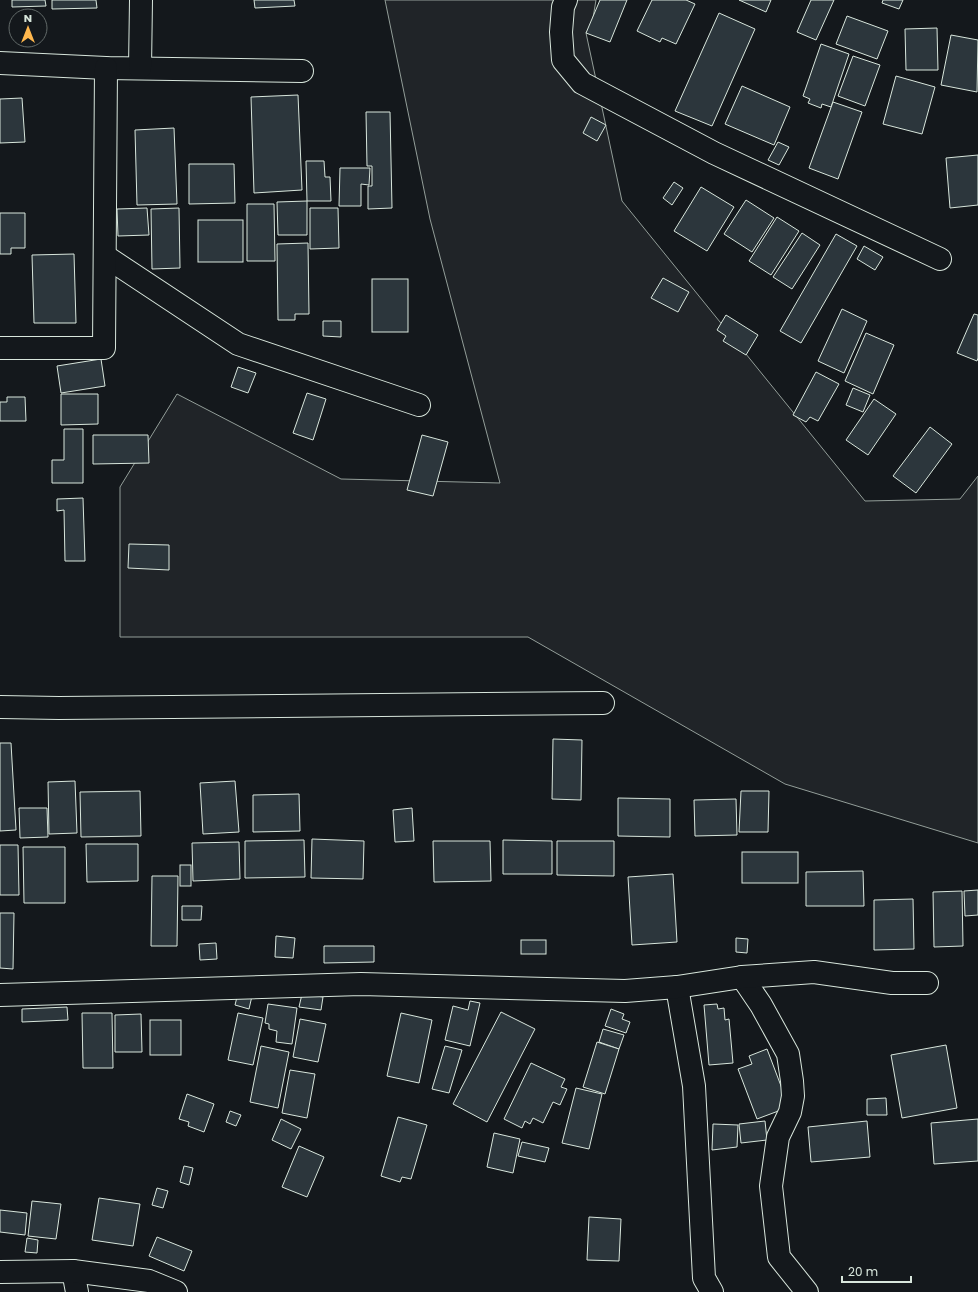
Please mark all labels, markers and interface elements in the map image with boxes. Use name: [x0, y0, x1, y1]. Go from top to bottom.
north arrow: [8, 8, 48, 48]
text: N: [24, 10, 32, 26]
scale bar: [842, 1258, 911, 1284]
text: 20 m: [848, 1263, 878, 1280]

